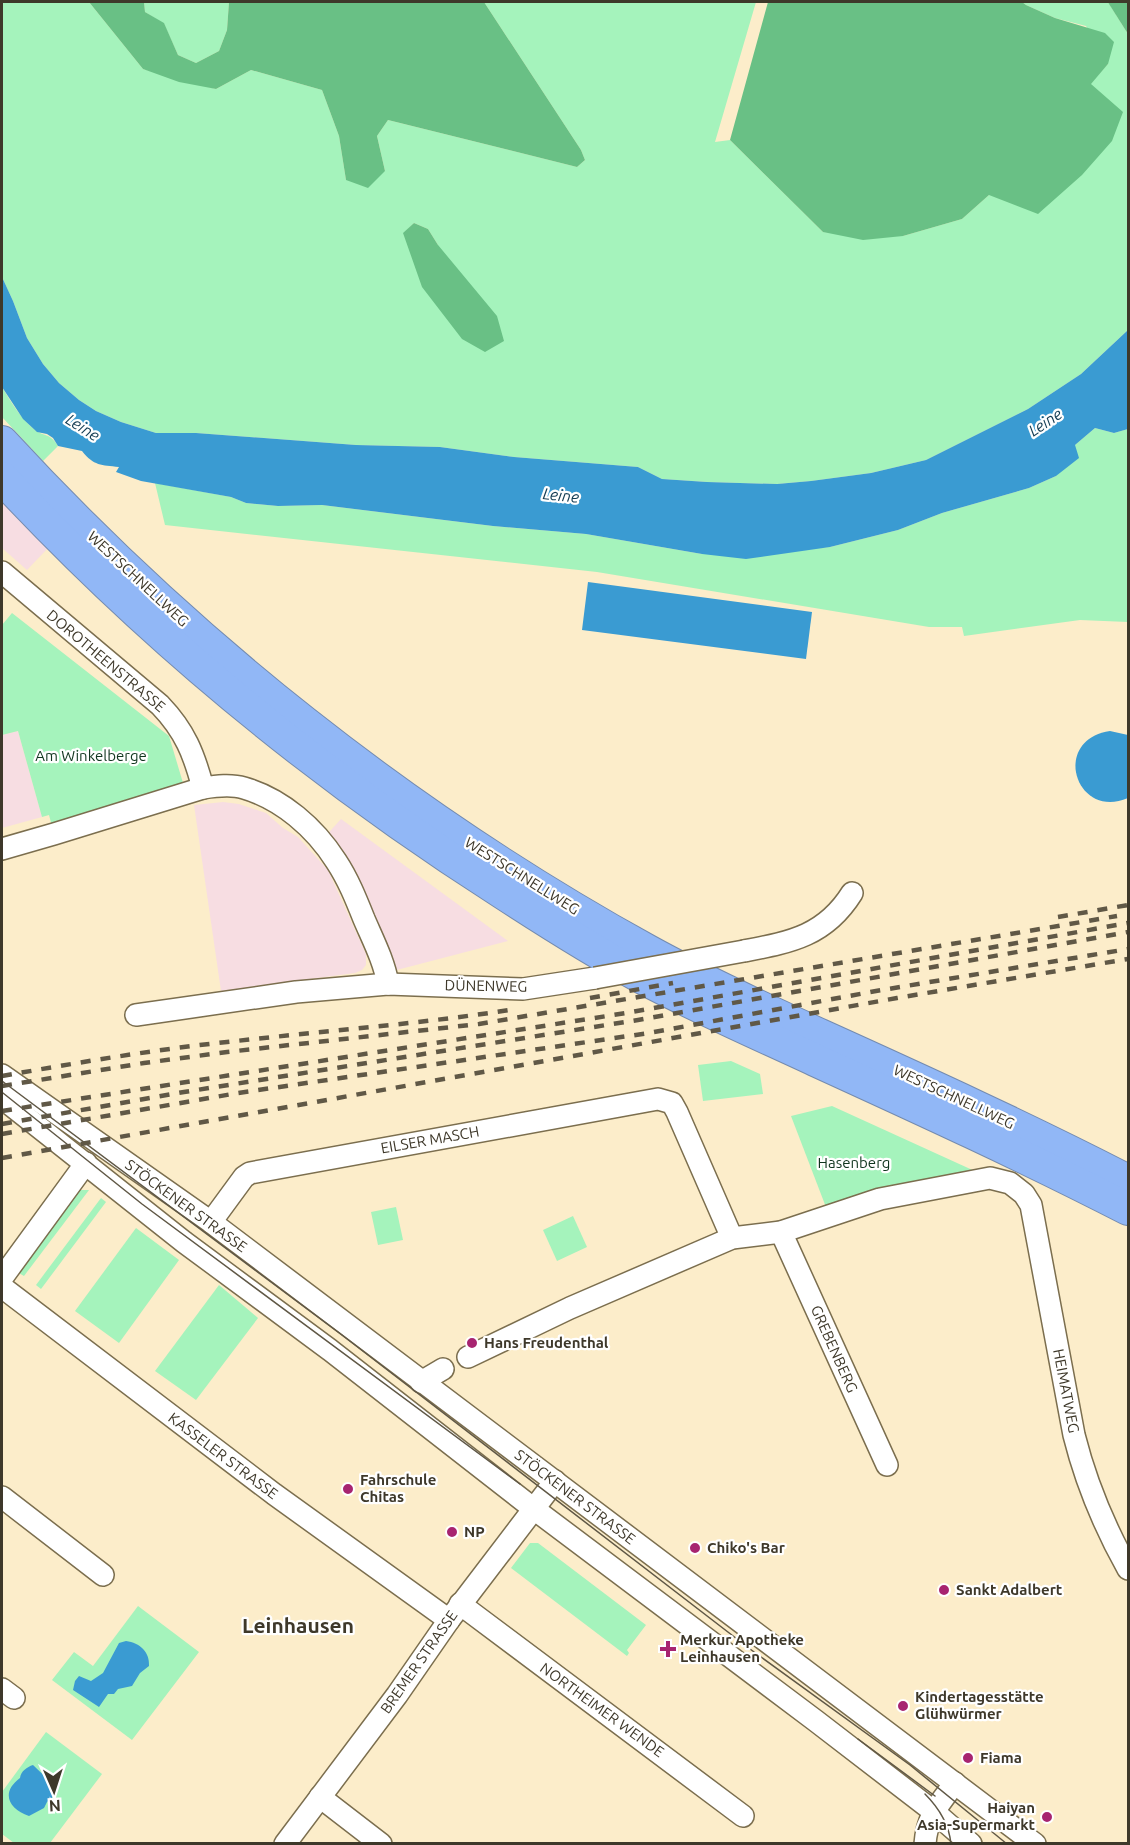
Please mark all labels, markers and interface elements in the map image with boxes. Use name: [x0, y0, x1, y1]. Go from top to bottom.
water label: Leine: [1025, 404, 1065, 440]
water label: Leine: [63, 410, 103, 444]
water label: Leine: [542, 484, 580, 506]
street label: WESTSCHNELLWEG: [84, 527, 192, 630]
street label: DOROTHEENSTRASSE: [44, 606, 169, 715]
park label: Am Winkelberge: [35, 747, 147, 764]
street label: WESTSCHNELLWEG: [462, 833, 583, 918]
street label: DÜNENWEG: [445, 976, 527, 995]
street label: WESTSCHNELLWEG: [891, 1061, 1018, 1132]
street label: EILSER MASCH: [379, 1122, 480, 1157]
park label: Hasenberg: [818, 1154, 890, 1171]
street label: STÖCKENER STRASSE: [122, 1156, 250, 1255]
street label: GREBENBERG: [808, 1303, 861, 1395]
place label: Hans Freudenthal: [484, 1334, 609, 1351]
marker: Hans Freudenthal: [465, 1336, 479, 1350]
street label: HEIMATWEG: [1050, 1347, 1083, 1434]
street label: KASSELER STRASSE: [165, 1409, 281, 1502]
street label: STÖCKENER STRASSE: [512, 1446, 639, 1547]
place label: Fahrschule Chitas: [360, 1471, 436, 1505]
marker: Fahrschule Chitas: [341, 1482, 355, 1496]
place label: NP: [464, 1523, 485, 1540]
marker: NP: [445, 1525, 459, 1539]
place label: Chiko's Bar: [707, 1539, 786, 1556]
marker: Chiko's Bar: [688, 1541, 702, 1555]
place label: Sankt Adalbert: [956, 1581, 1063, 1598]
marker: Sankt Adalbert: [937, 1583, 951, 1597]
street label: BREMER STRASSE: [377, 1607, 460, 1716]
district label: Leinhausen: [242, 1613, 354, 1637]
place label: Merkur Apotheke Leinhausen: [680, 1631, 804, 1665]
marker: Merkur Apotheke Leinhausen: [661, 1642, 675, 1656]
street label: NORTHEIMER WENDE: [537, 1659, 668, 1760]
place label: Kindertagesstätte Glühwürmer: [915, 1688, 1044, 1722]
marker: Kindertagesstätte Glühwürmer: [896, 1699, 910, 1713]
place label: Fiama: [980, 1749, 1022, 1766]
marker: Fiama: [961, 1751, 975, 1765]
north arrow: [24, 1761, 84, 1821]
text: N: [48, 1797, 61, 1815]
place label: Haiyan Asia-Supermarkt: [917, 1799, 1036, 1833]
marker: Haiyan Asia-Supermarkt: [1040, 1810, 1054, 1824]

